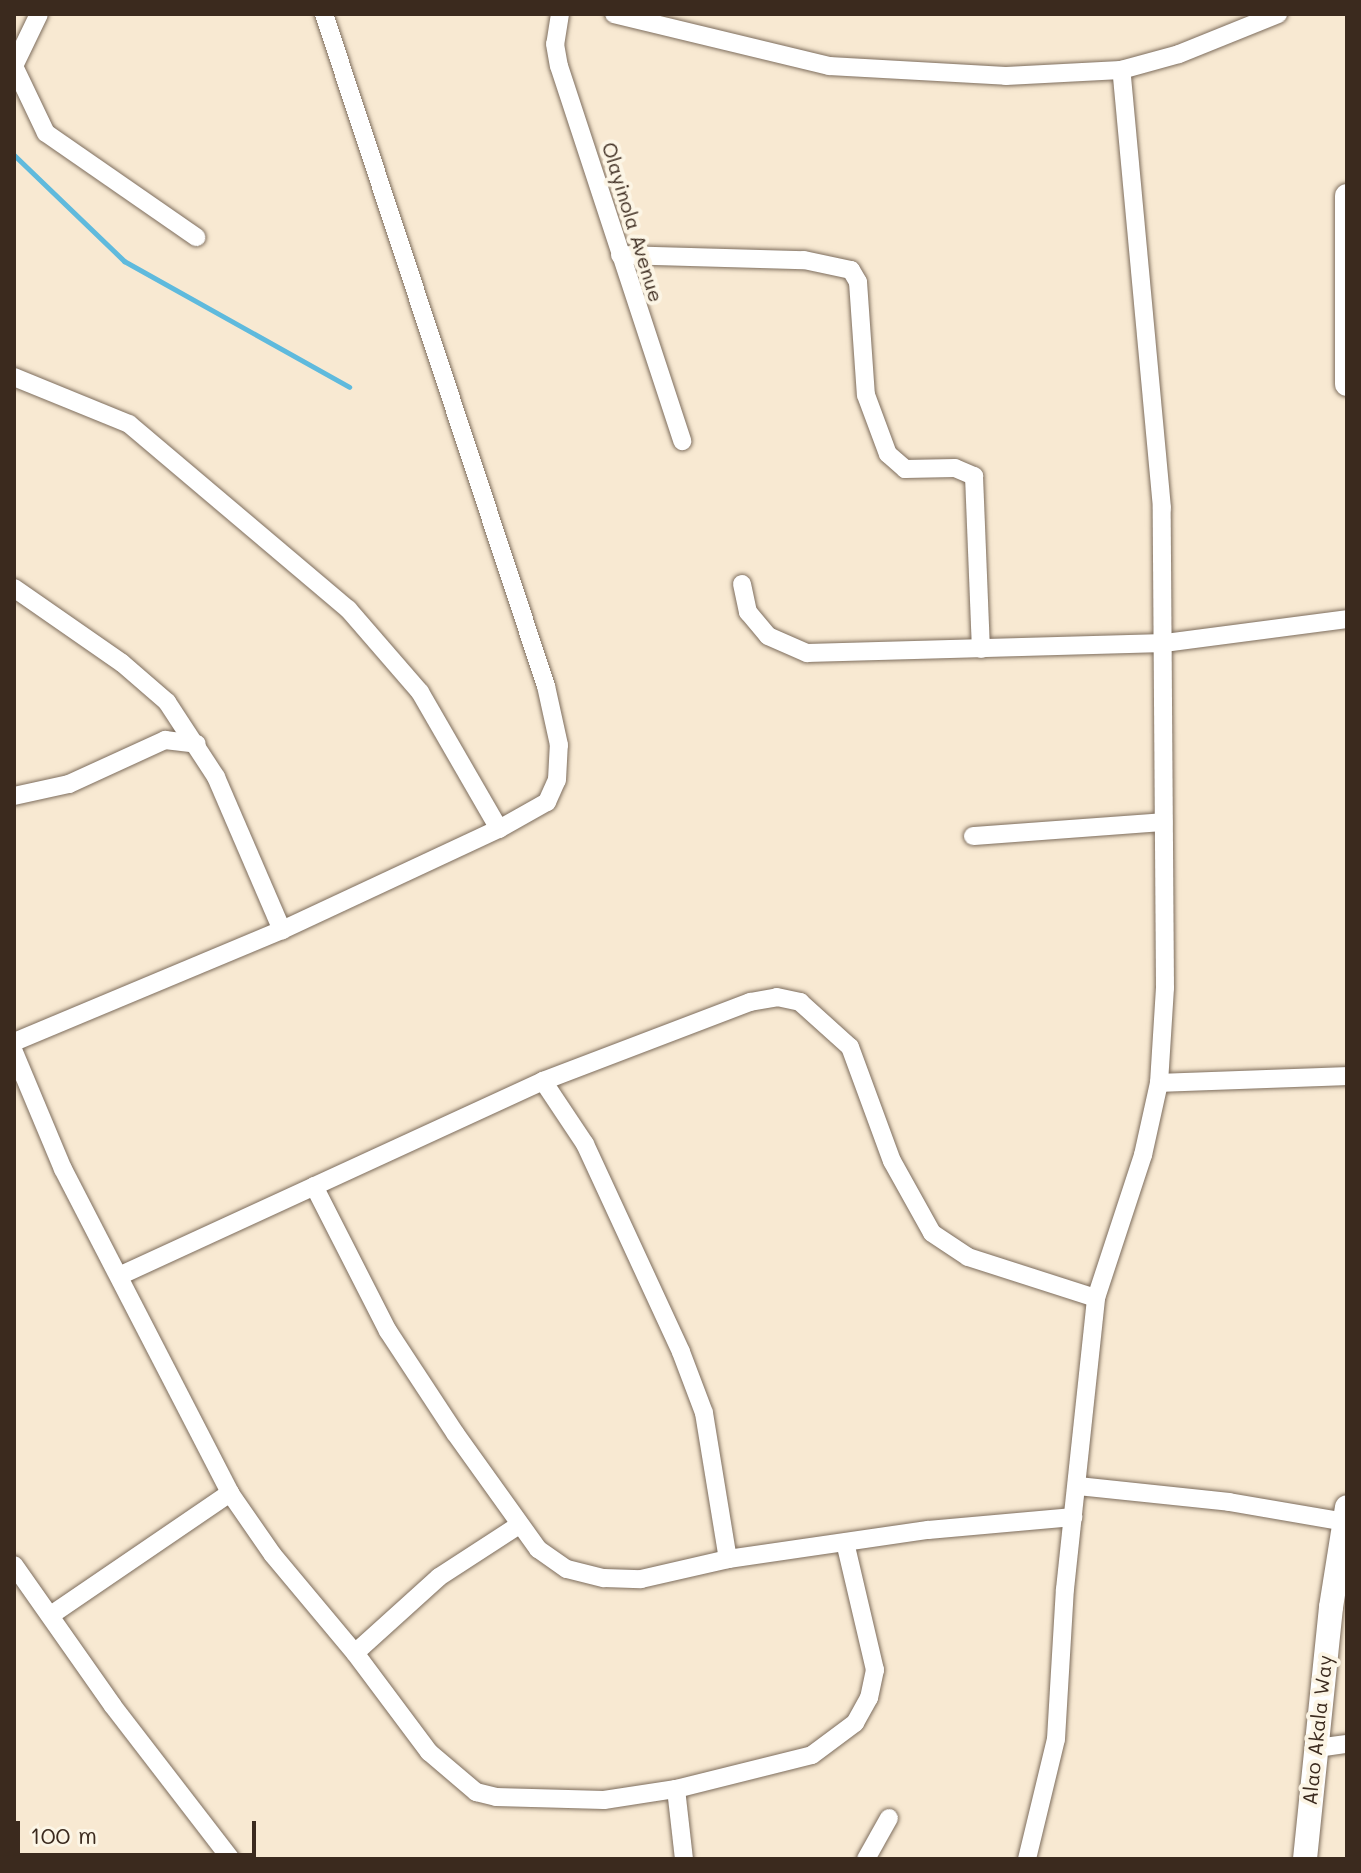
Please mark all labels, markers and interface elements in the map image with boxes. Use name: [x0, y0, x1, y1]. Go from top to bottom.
street label: Olayinola Avenue: [597, 139, 669, 305]
street label: Alao Akala Way: [1297, 1654, 1337, 1806]
scale bar: [20, 1805, 260, 1855]
text: 100 m: [30, 1819, 97, 1850]

